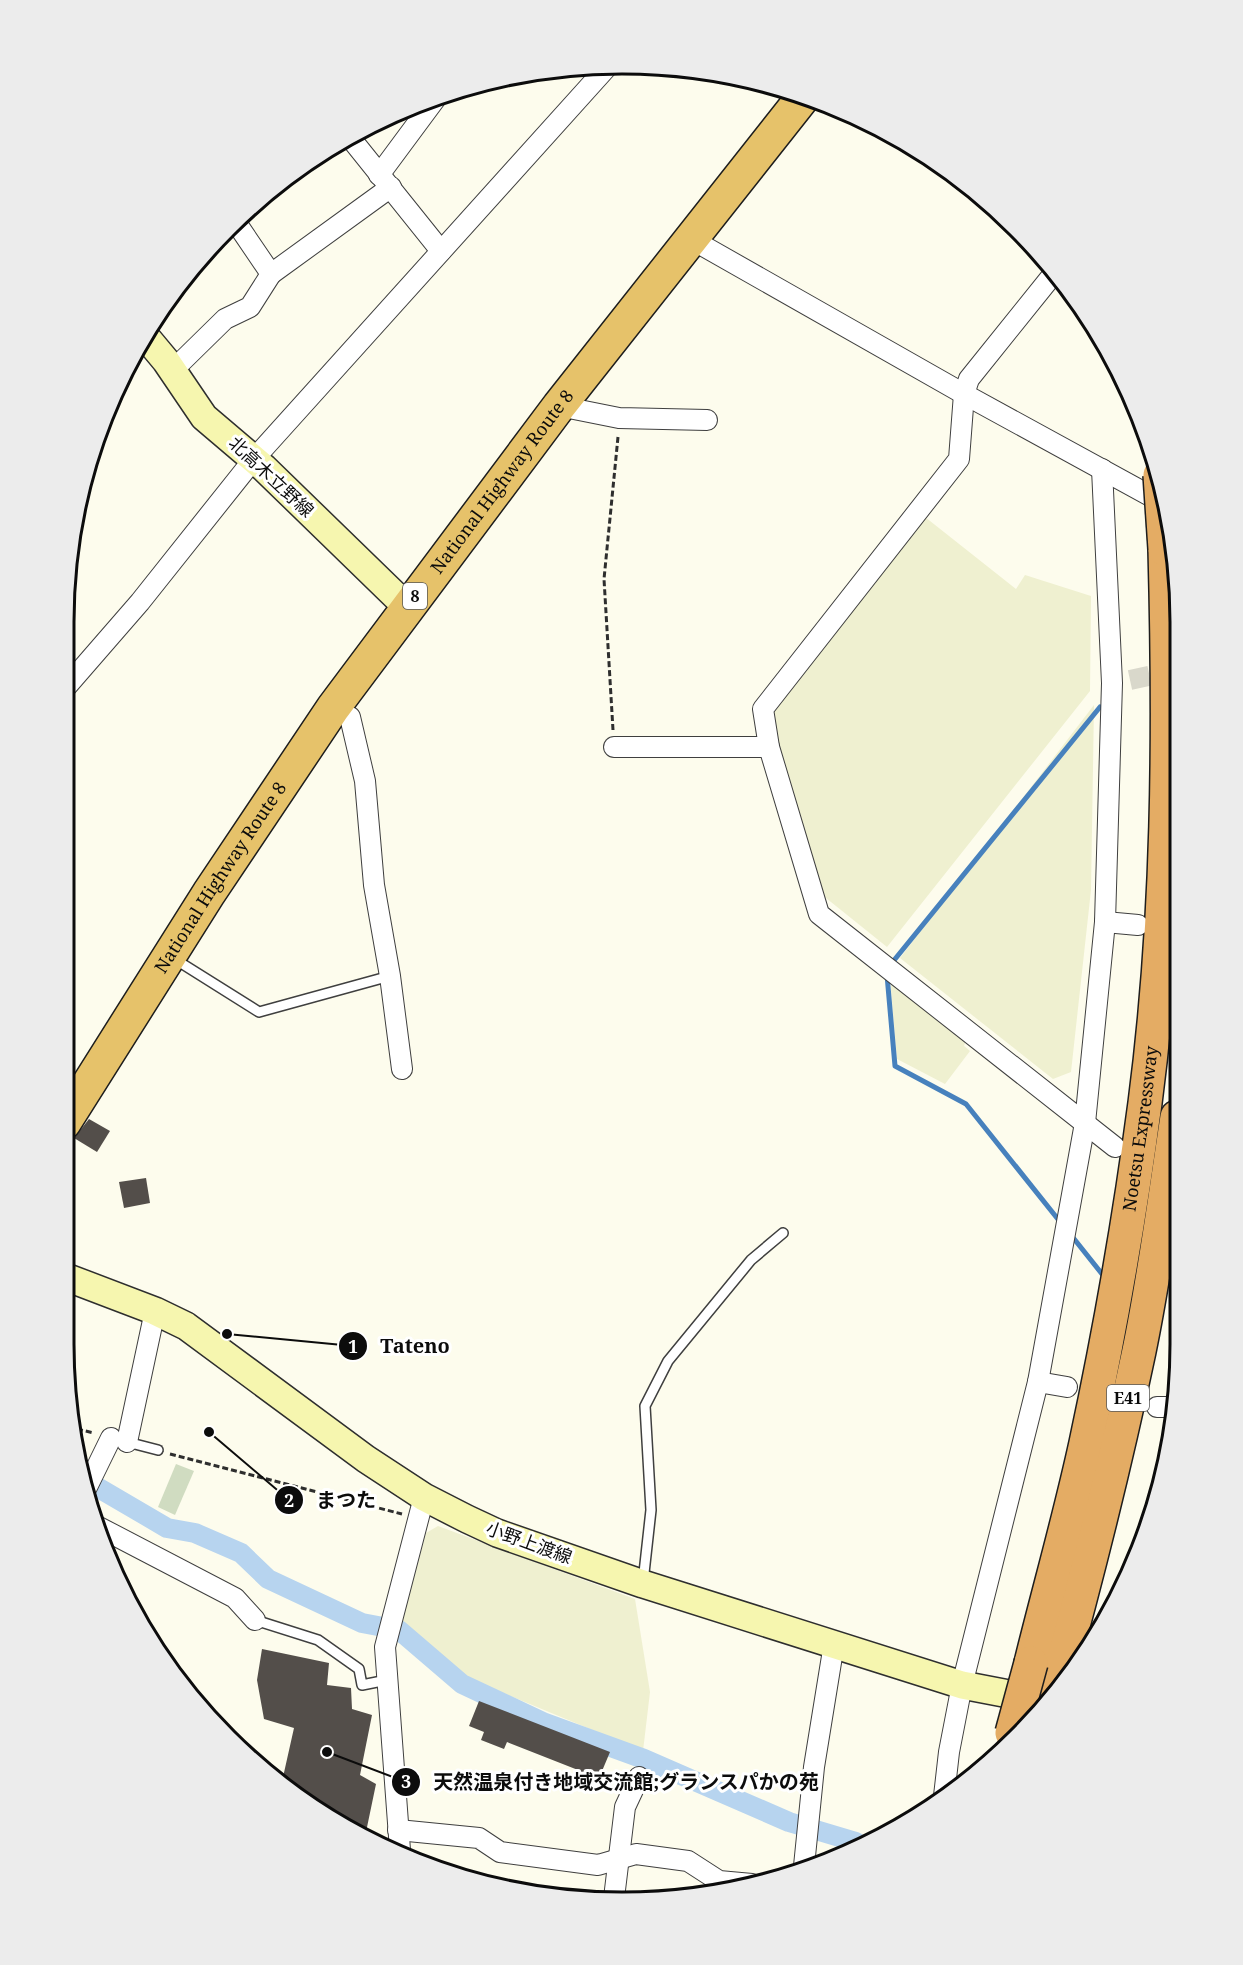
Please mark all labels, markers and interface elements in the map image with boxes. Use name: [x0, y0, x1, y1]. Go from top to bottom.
street label: National Highway Route 8: [425, 384, 578, 578]
street label: 北高木立野線: [224, 431, 319, 522]
road number: 8: [403, 583, 427, 609]
street label: National Highway Route 8: [148, 777, 291, 978]
street label: Noetsu Expressway: [1116, 1044, 1163, 1213]
callout: Tateno: [338, 1327, 461, 1365]
text: Tateno: [380, 1332, 450, 1359]
text: 1: [348, 1334, 358, 1358]
road number: E41: [1107, 1385, 1149, 1411]
callout: まつた: [274, 1481, 388, 1519]
text: まつた: [316, 1486, 376, 1513]
text: 2: [284, 1488, 294, 1512]
street label: 小野上渡線: [483, 1515, 576, 1569]
callout: 天然温泉付き地域交流館;グランスパかの苑: [391, 1763, 831, 1801]
text: 天然温泉付き地域交流館;グランスパかの苑: [433, 1768, 819, 1795]
text: 3: [401, 1769, 411, 1793]

